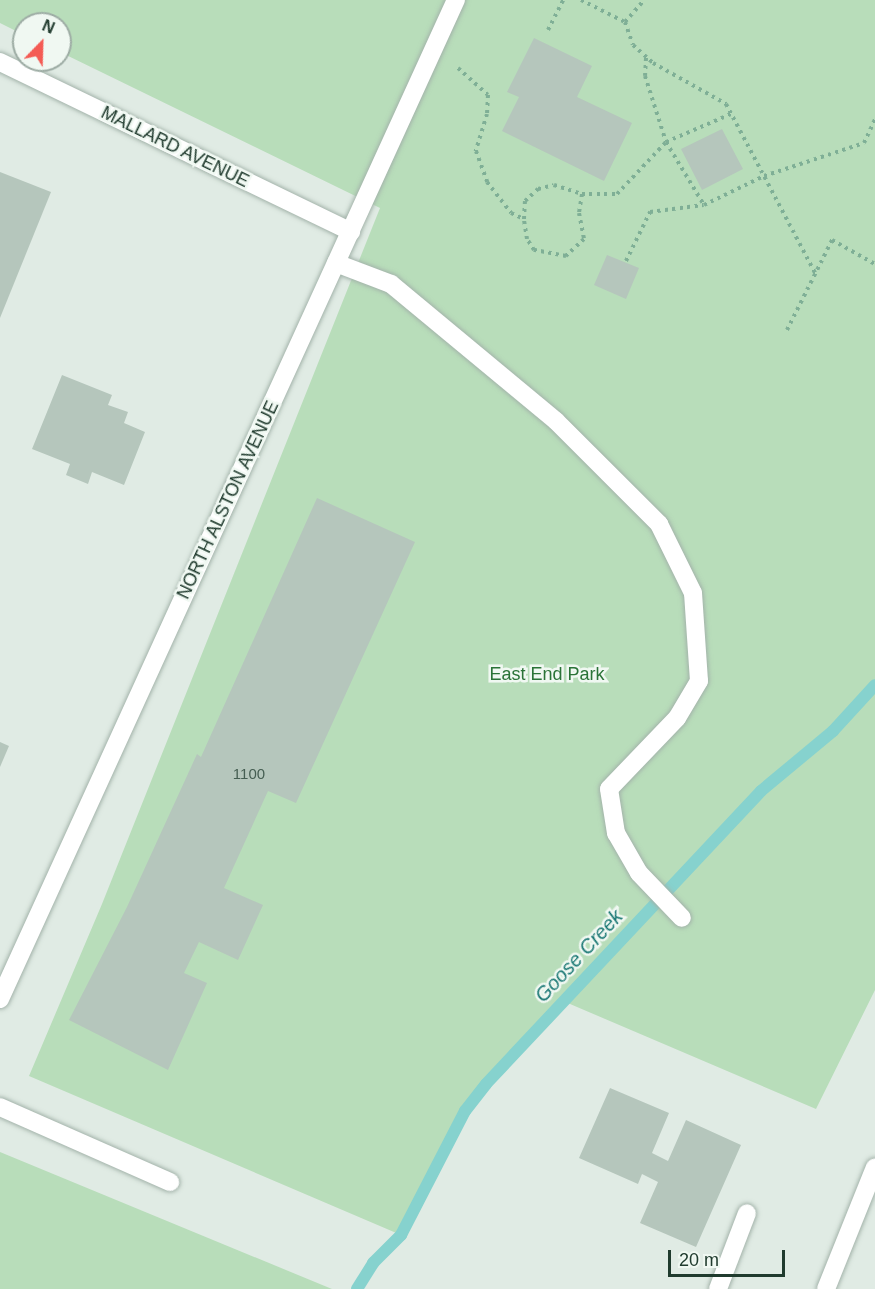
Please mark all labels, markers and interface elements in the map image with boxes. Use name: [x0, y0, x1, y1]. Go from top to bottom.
north arrow: [12, 12, 72, 72]
text: N: [40, 17, 57, 37]
street label: MALLARD AVENUE: [97, 102, 253, 192]
street label: NORTH ALSTON AVENUE: [172, 397, 284, 603]
park label: East End Park: [489, 663, 605, 685]
house number: 1100: [233, 765, 265, 783]
water label: Goose Creek: [530, 905, 628, 1007]
scale bar: [671, 1238, 788, 1276]
text: 20 m: [679, 1250, 719, 1270]

